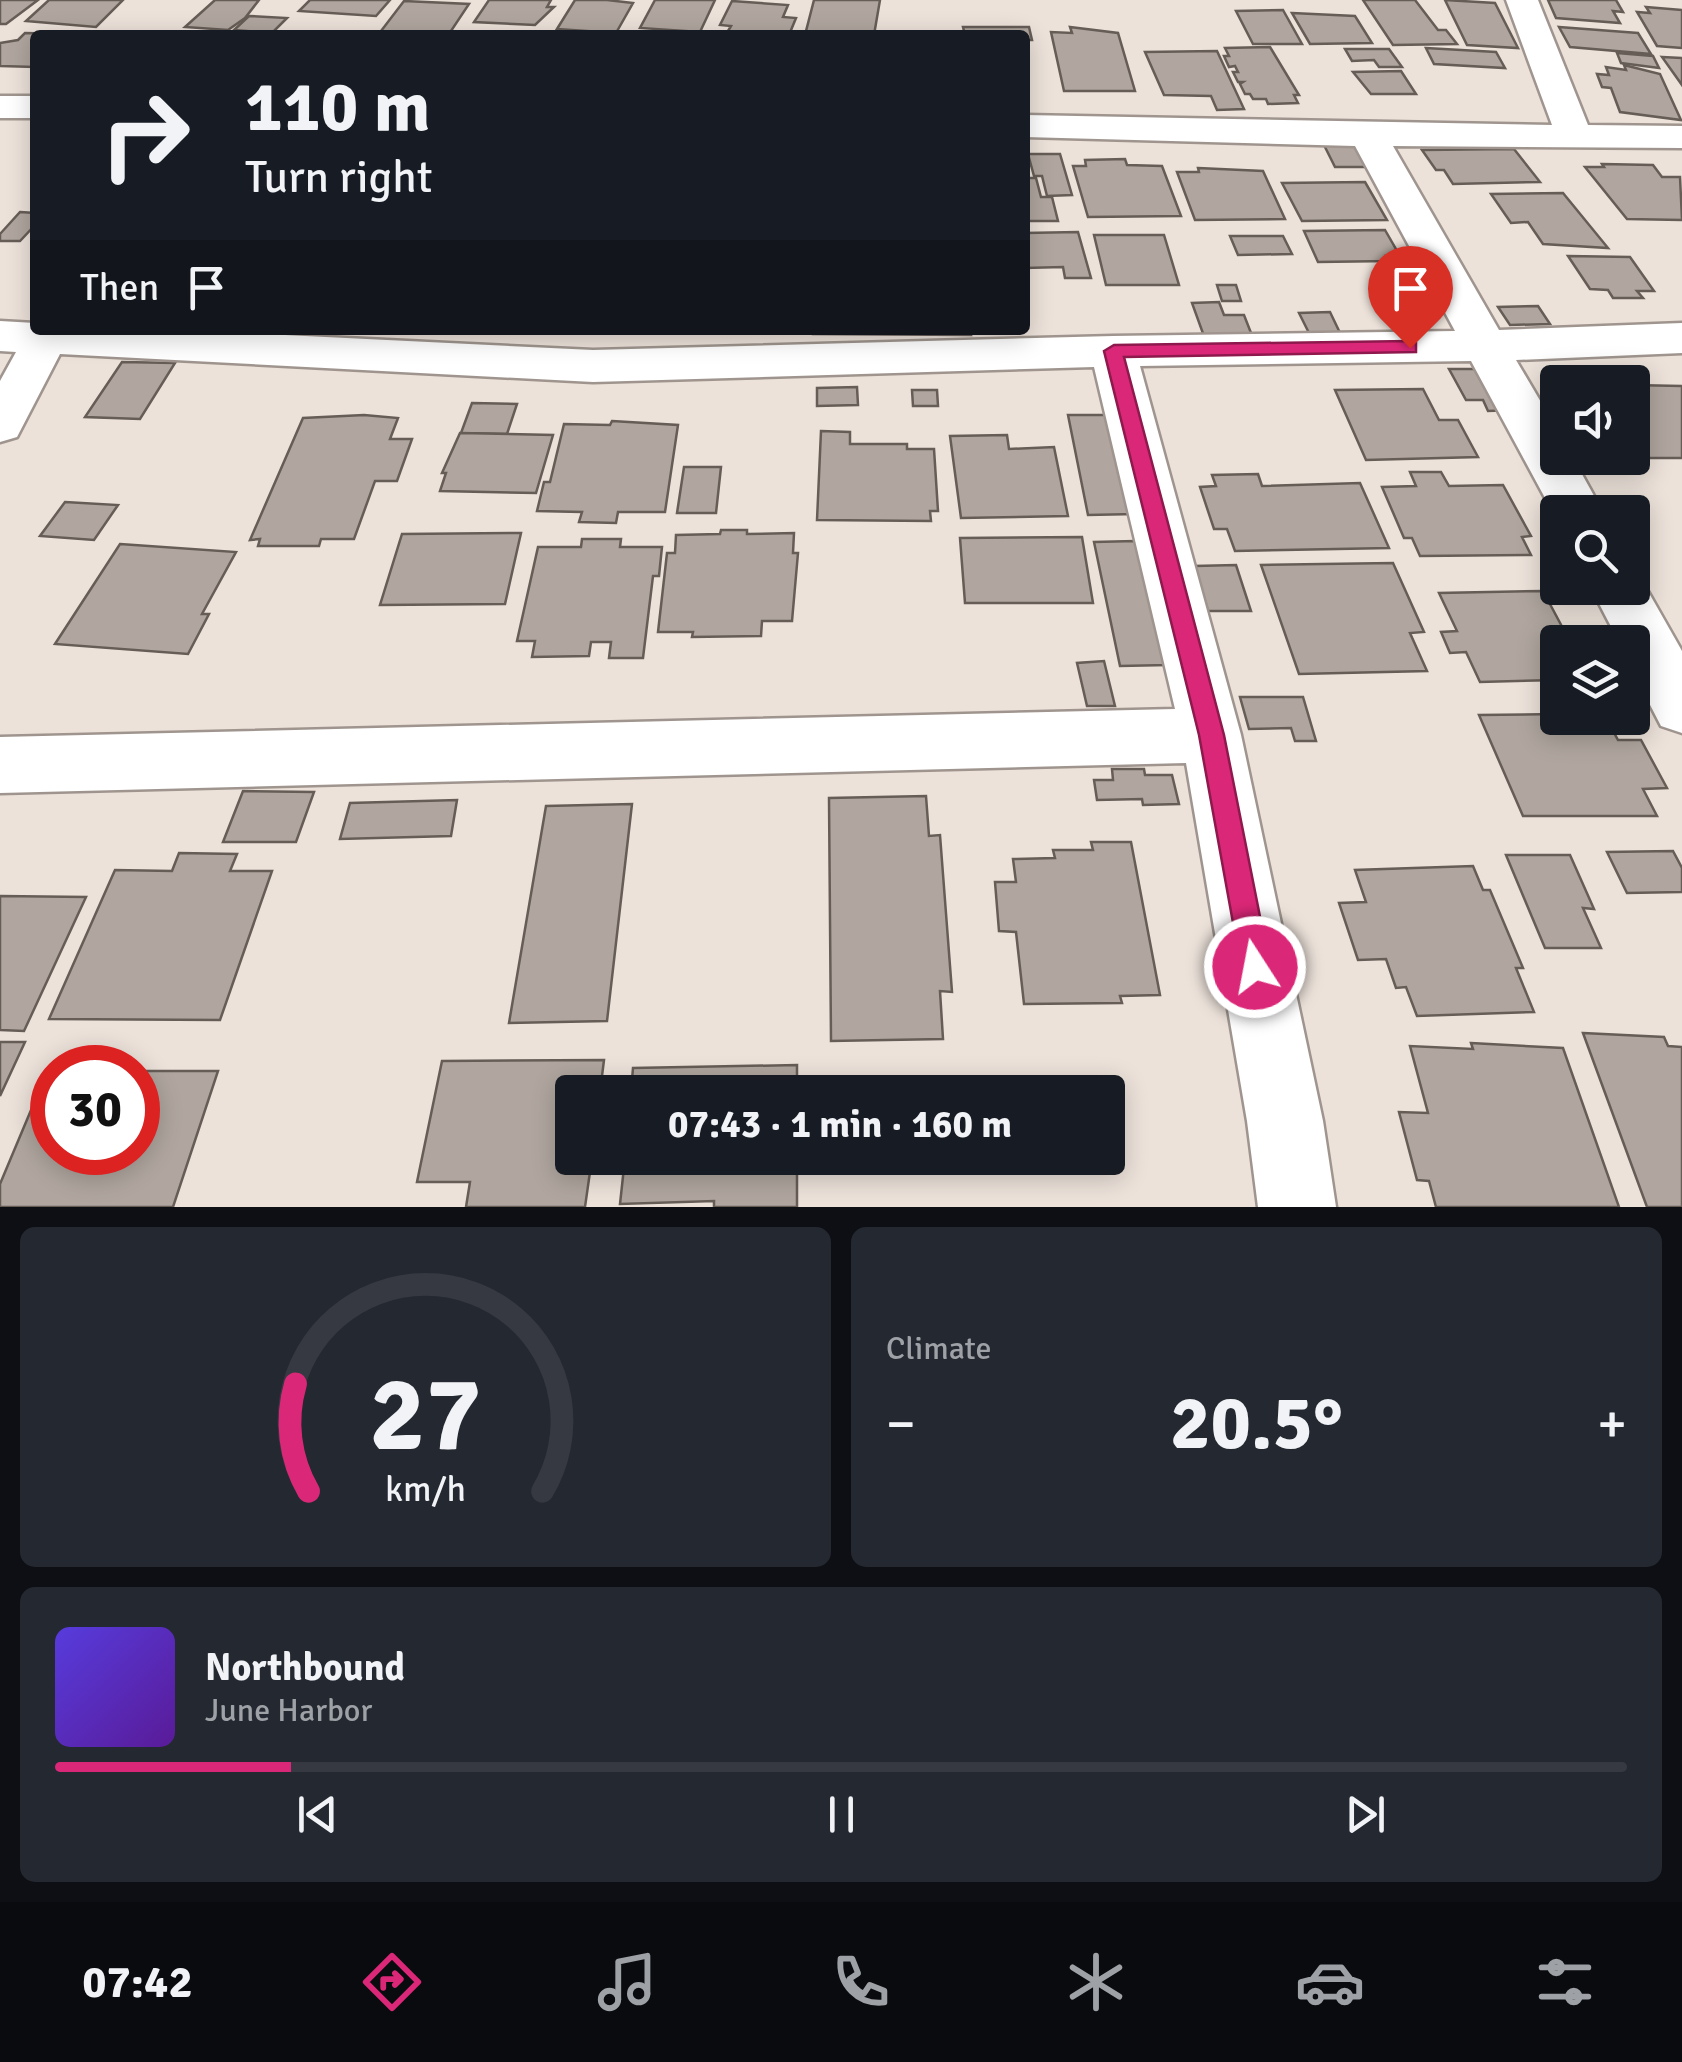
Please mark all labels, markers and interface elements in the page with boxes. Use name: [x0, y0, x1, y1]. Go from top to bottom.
text: 110 m: [245, 64, 430, 150]
icon: right: [80, 70, 210, 200]
text: Turn right: [245, 150, 433, 205]
pin: [1368, 246, 1453, 349]
icon: arrive: [179, 260, 234, 315]
icon: arrive: [1383, 261, 1438, 316]
text: Then: [80, 264, 159, 311]
map controls: [1540, 365, 1650, 735]
button: sound: [1540, 365, 1650, 475]
button: search: [1540, 495, 1650, 605]
button: layers: [1540, 625, 1650, 735]
position arrow: [1203, 915, 1307, 1019]
speed limit sign: 30: [30, 1045, 160, 1175]
text: 07:43 · 1 min · 160 m: [668, 1101, 1012, 1148]
text: Climate: [886, 1329, 992, 1368]
text: 27: [369, 1351, 482, 1479]
text: 20.5°: [1170, 1377, 1343, 1470]
text: −: [886, 1390, 916, 1458]
text: +: [1597, 1390, 1627, 1458]
text: km/h: [385, 1467, 466, 1511]
text: Northbound: [205, 1644, 405, 1691]
text: June Harbor: [205, 1691, 372, 1730]
icon: previous: [290, 1787, 345, 1842]
icon: pause: [814, 1787, 869, 1842]
icon: next: [1338, 1787, 1393, 1842]
icon: directions: [357, 1947, 427, 2017]
icon: music: [592, 1947, 662, 2017]
icon: phone: [826, 1947, 896, 2017]
icon: climate: [1061, 1947, 1131, 2017]
icon: car: [1295, 1947, 1365, 2017]
icon: filters: [1530, 1947, 1600, 2017]
text: 07:42: [82, 1955, 193, 2010]

